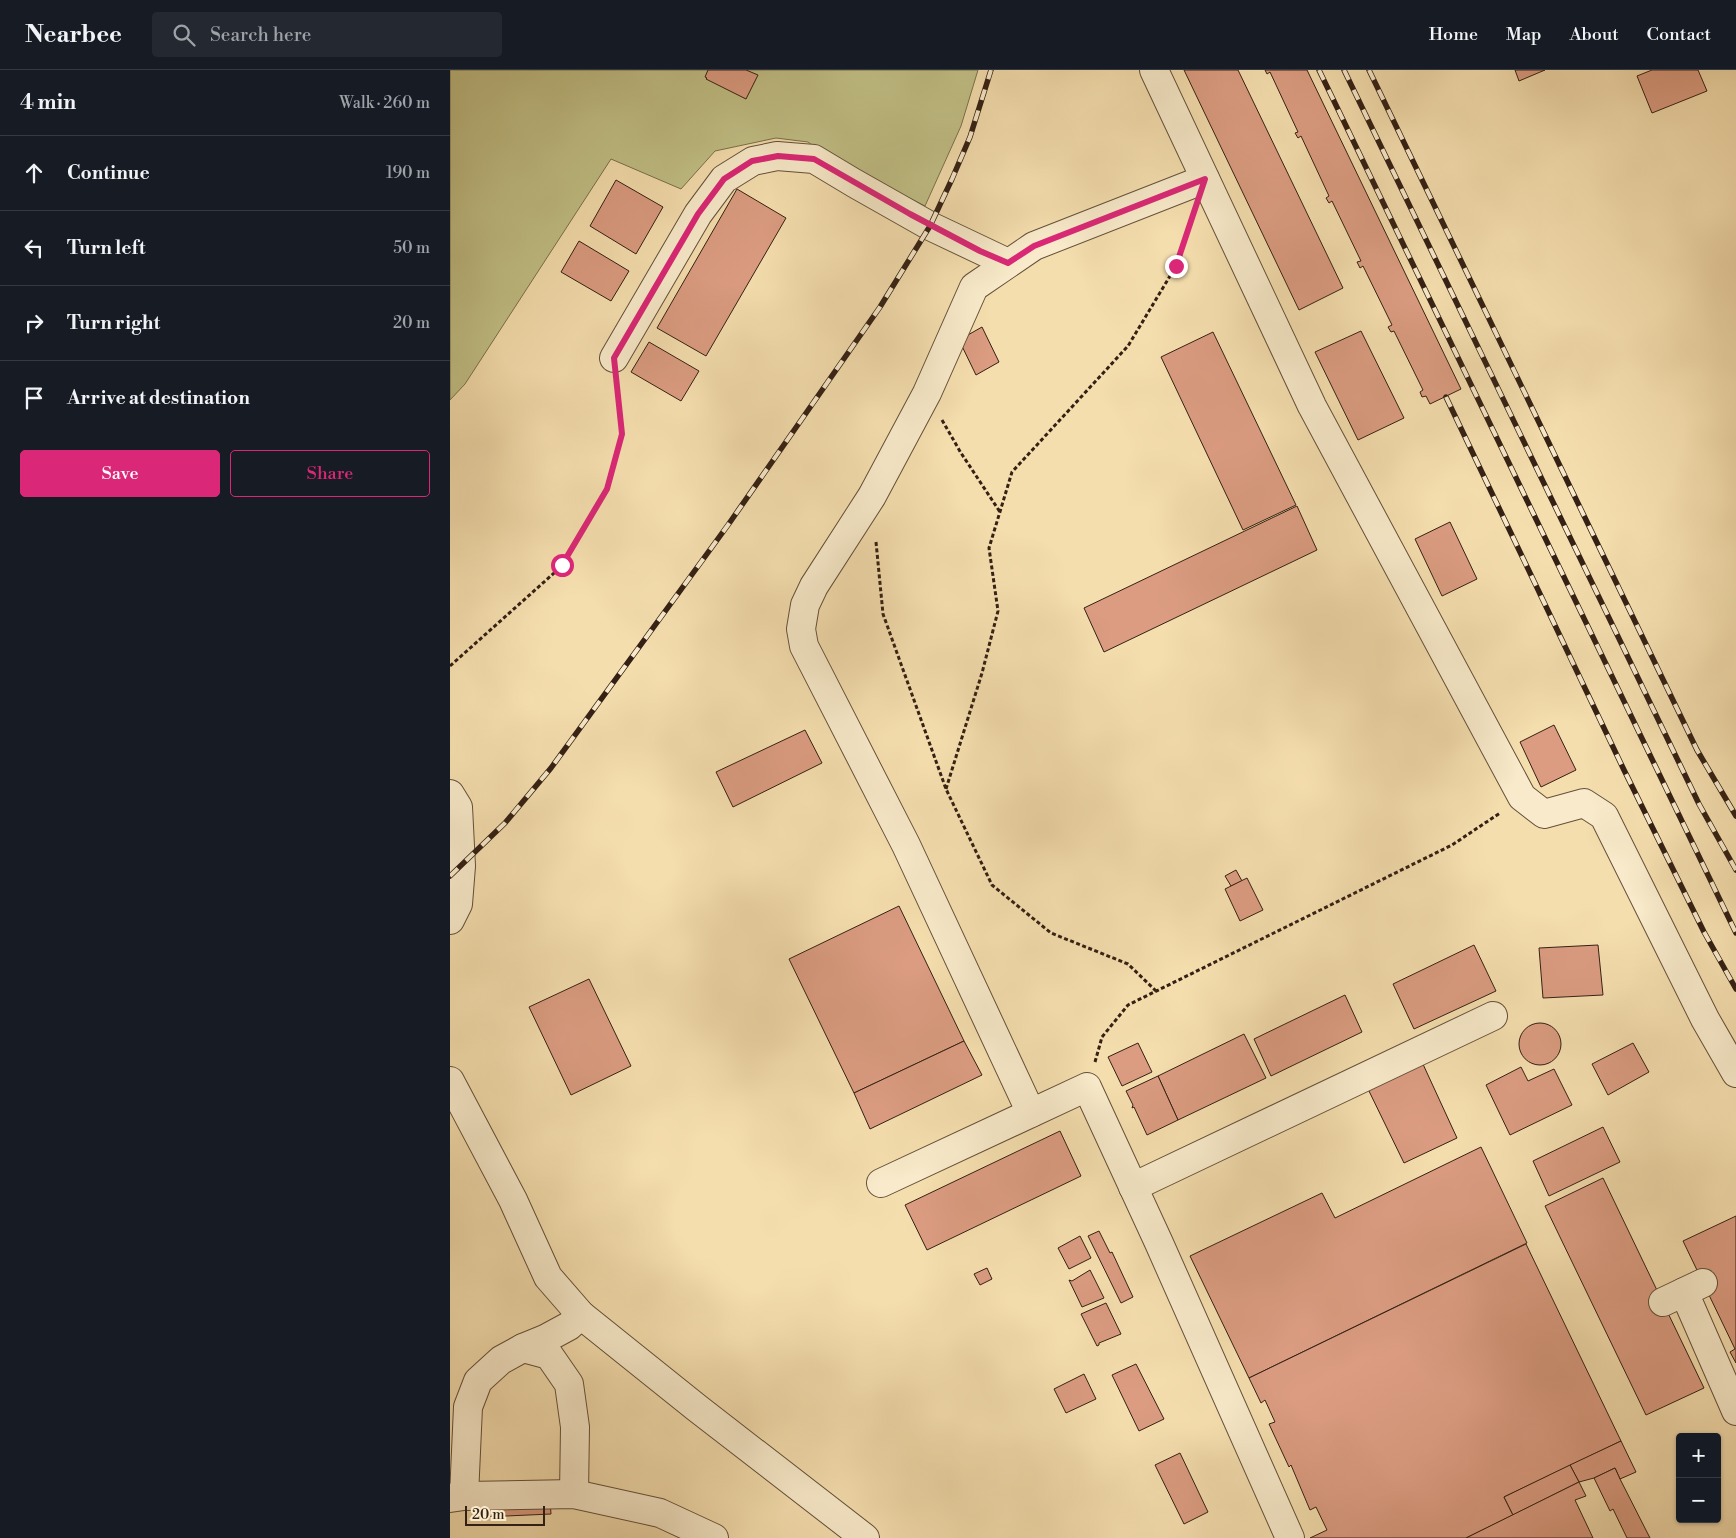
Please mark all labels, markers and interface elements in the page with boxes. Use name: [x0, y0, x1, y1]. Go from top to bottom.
search box: [152, 12, 502, 57]
text: Nearbee: [25, 20, 122, 50]
icon: search: [170, 21, 198, 49]
text: Search here: [210, 23, 311, 47]
text: Home: [1429, 23, 1478, 46]
text: Map: [1506, 23, 1542, 46]
text: About: [1570, 23, 1619, 46]
text: Contact: [1647, 23, 1711, 46]
text: 4 min: [20, 90, 76, 116]
text: Walk · 260 m: [339, 93, 430, 113]
icon: ahead: [20, 159, 48, 187]
text: Continue: [67, 161, 150, 185]
text: 190 m: [386, 163, 430, 183]
icon: left: [20, 234, 48, 262]
text: Turn left: [67, 236, 146, 260]
text: 50 m: [393, 238, 430, 258]
route end: [1165, 255, 1188, 278]
icon: right: [20, 309, 48, 337]
text: Turn right: [67, 311, 160, 335]
text: 20 m: [393, 313, 430, 333]
icon: arrive: [20, 384, 48, 412]
text: Arrive at destination: [67, 386, 250, 410]
button: Save: [20, 450, 220, 497]
button: Share: [230, 450, 430, 497]
route start: [551, 554, 574, 577]
map controls: [1676, 1433, 1721, 1523]
button: +: [1676, 1433, 1721, 1478]
button: −: [1676, 1478, 1721, 1523]
scale bar: [465, 1503, 545, 1526]
text: 20 m: [472, 1506, 504, 1524]

